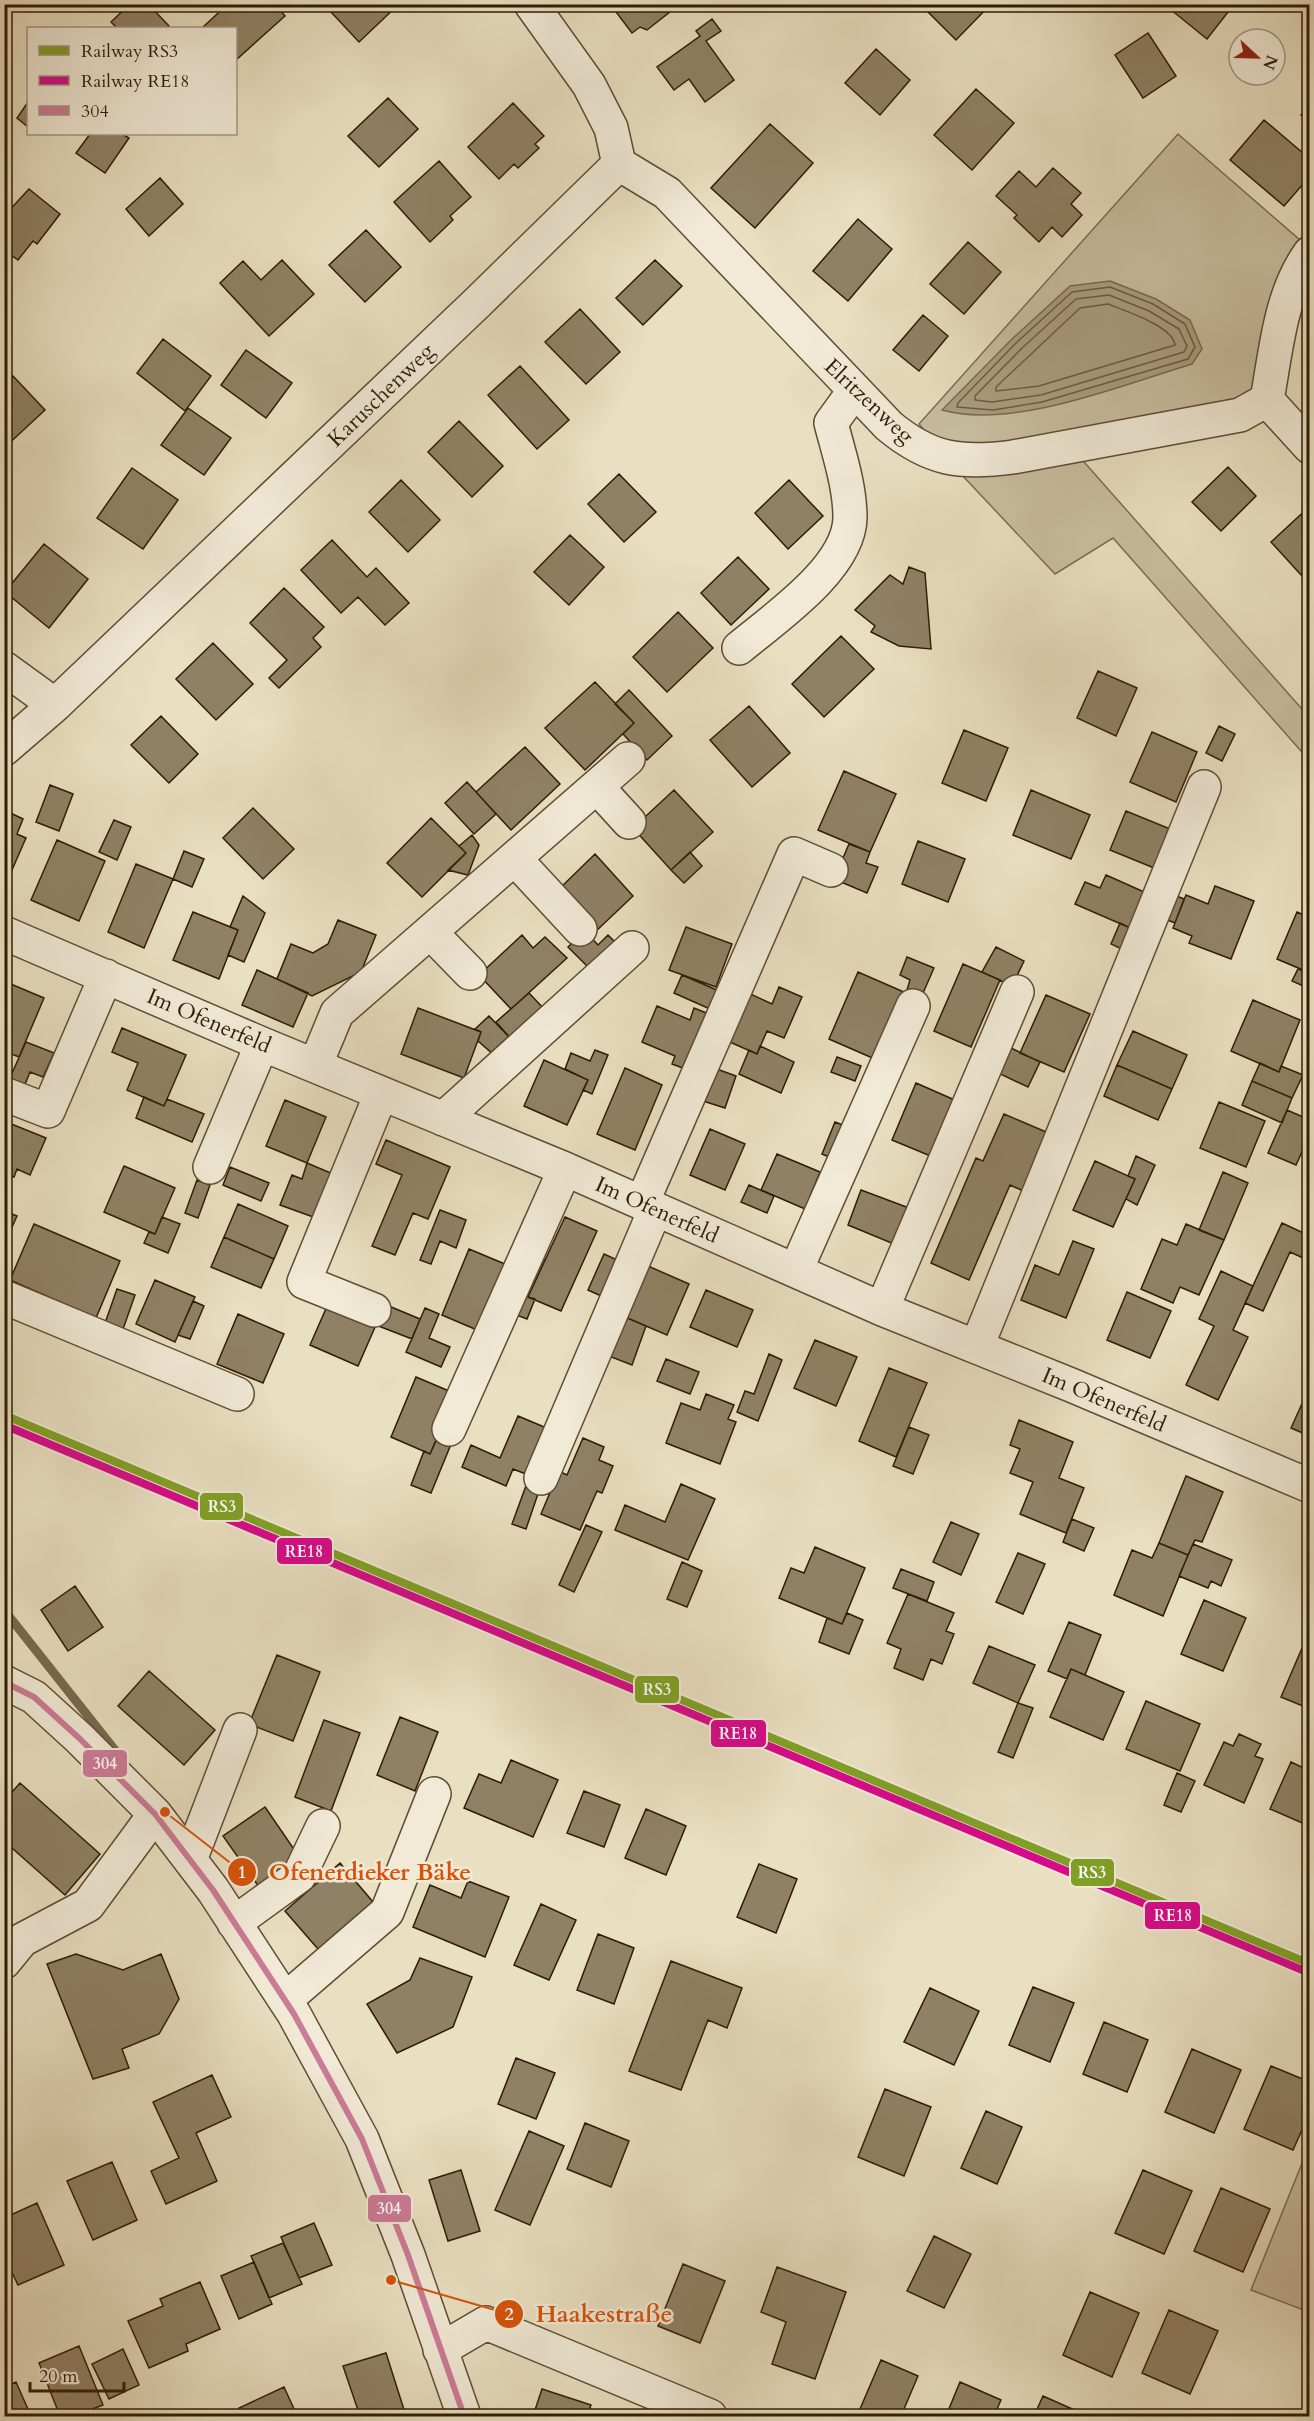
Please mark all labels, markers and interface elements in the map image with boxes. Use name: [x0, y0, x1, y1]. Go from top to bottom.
legend: [27, 27, 237, 135]
north arrow: [1227, 27, 1287, 87]
text: Railway RS3: [81, 39, 178, 64]
text: N: [1257, 52, 1283, 73]
text: Railway RE18: [81, 69, 189, 94]
text: 304: [81, 99, 109, 124]
street label: Karuschenweg: [321, 336, 441, 454]
street label: Elritzenweg: [818, 352, 921, 451]
street label: Im Ofenerfeld: [142, 981, 276, 1061]
street label: Im Ofenerfeld: [590, 1169, 724, 1251]
street label: Im Ofenerfeld: [1037, 1360, 1171, 1440]
line badge: RS3: [199, 1492, 244, 1521]
text: RS3: [208, 1496, 236, 1518]
line badge: RE18: [276, 1537, 333, 1565]
text: RE18: [285, 1541, 323, 1563]
line badge: RS3: [634, 1675, 680, 1704]
text: RS3: [643, 1679, 671, 1701]
line badge: RE18: [710, 1719, 767, 1748]
text: RE18: [719, 1723, 757, 1745]
line badge: 304: [82, 1749, 128, 1778]
text: 304: [93, 1753, 117, 1775]
callout: Ofenerdieker Bäke: [227, 1851, 483, 1893]
text: Ofenerdieker Bäke: [269, 1856, 471, 1889]
line badge: RS3: [1070, 1858, 1115, 1887]
text: 1: [237, 1860, 247, 1885]
text: RS3: [1078, 1862, 1106, 1884]
line badge: RE18: [1144, 1901, 1201, 1930]
text: RE18: [1154, 1905, 1192, 1927]
line badge: 304: [367, 2194, 412, 2223]
text: 304: [377, 2198, 401, 2220]
callout: Haakestraße: [494, 2293, 685, 2335]
text: Haakestraße: [536, 2298, 672, 2331]
text: 2: [504, 2302, 514, 2327]
scale bar: [30, 2355, 124, 2393]
text: 20 m: [39, 2364, 78, 2389]

